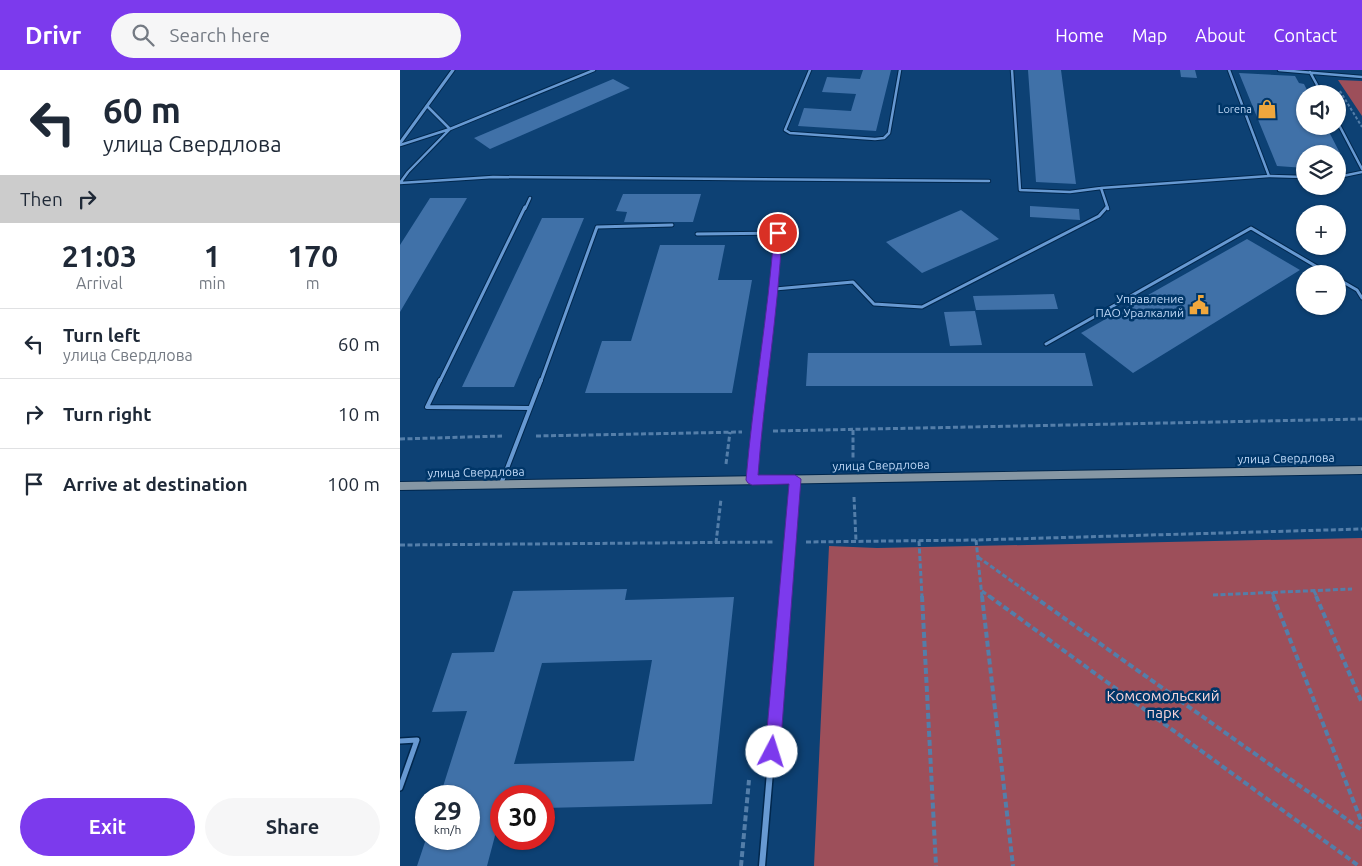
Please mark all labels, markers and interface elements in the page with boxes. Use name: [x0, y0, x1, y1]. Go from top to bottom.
search box: [111, 13, 461, 58]
icon: search: [129, 21, 157, 49]
text: Drivr: [25, 22, 81, 49]
text: Search here: [169, 24, 270, 46]
text: Home: [1055, 25, 1104, 45]
text: Map: [1132, 25, 1167, 45]
text: About: [1195, 25, 1245, 45]
text: Contact: [1273, 25, 1337, 45]
map controls: [1296, 85, 1346, 315]
button: sound: [1296, 85, 1346, 135]
icon: left: [20, 90, 85, 155]
text: 60 m: [103, 90, 181, 130]
shop icon: Lorena: [1256, 98, 1278, 120]
place label: Lorena: [1218, 103, 1252, 115]
text: улица Свердлова: [103, 131, 281, 156]
button: layers: [1296, 145, 1346, 195]
icon: right: [73, 185, 101, 213]
text: Then: [20, 188, 63, 210]
button: +: [1296, 205, 1346, 255]
pin: [757, 212, 799, 254]
icon: arrive: [764, 219, 792, 247]
text: 21:03: [62, 239, 137, 273]
text: 1: [204, 239, 221, 273]
text: 170: [287, 239, 338, 273]
button: −: [1296, 265, 1346, 315]
text: Arrival: [76, 274, 123, 292]
text: min: [199, 274, 226, 292]
text: m: [306, 274, 320, 292]
place label: Управление ПАО Уралкалий: [1096, 292, 1184, 319]
public building icon: Управление ПАО Уралкалий: [1188, 294, 1210, 316]
text: Turn left: [63, 324, 141, 346]
icon: left: [20, 330, 48, 358]
text: 60 m: [338, 333, 380, 355]
text: улица Свердлова: [63, 346, 193, 364]
icon: right: [20, 400, 48, 428]
text: Turn right: [63, 403, 151, 425]
text: 10 m: [338, 403, 380, 425]
street label: улица Свердлова: [1237, 451, 1335, 465]
street label: улица Свердлова: [832, 458, 930, 472]
street label: улица Свердлова: [427, 465, 525, 479]
icon: arrive: [20, 470, 48, 498]
text: Arrive at destination: [63, 473, 248, 495]
text: 100 m: [327, 473, 380, 495]
park label: Комсомольский парк: [1106, 687, 1220, 721]
position arrow: [745, 725, 797, 777]
speed limit sign: 30: [490, 785, 555, 850]
text: 29: [433, 797, 462, 825]
button: Exit: [20, 798, 195, 856]
button: Share: [205, 798, 380, 856]
text: km/h: [434, 823, 461, 836]

